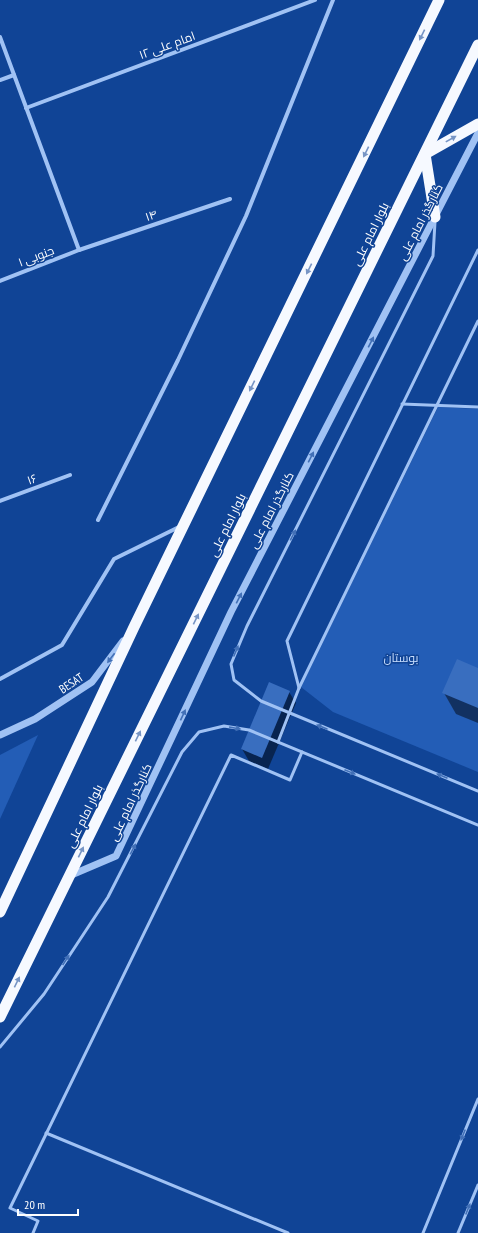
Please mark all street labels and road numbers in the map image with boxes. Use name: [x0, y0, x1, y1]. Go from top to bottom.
street label: امام علی ۱۲: [137, 28, 197, 63]
street label: کنارگذر امام علی: [394, 181, 447, 263]
street label: بلوار امام علی: [348, 200, 393, 269]
street label: ۱۴: [143, 206, 159, 224]
street label: ۱ جنوبی: [16, 242, 56, 270]
street label: کنارگذر امام علی: [245, 469, 298, 551]
street label: ۱۶: [25, 470, 39, 488]
street label: بلوار امام علی: [205, 491, 250, 560]
street label: BESAT: [56, 669, 87, 696]
street label: کنارگذر امام علی: [105, 761, 155, 844]
street label: بلوار امام علی: [62, 782, 107, 851]

